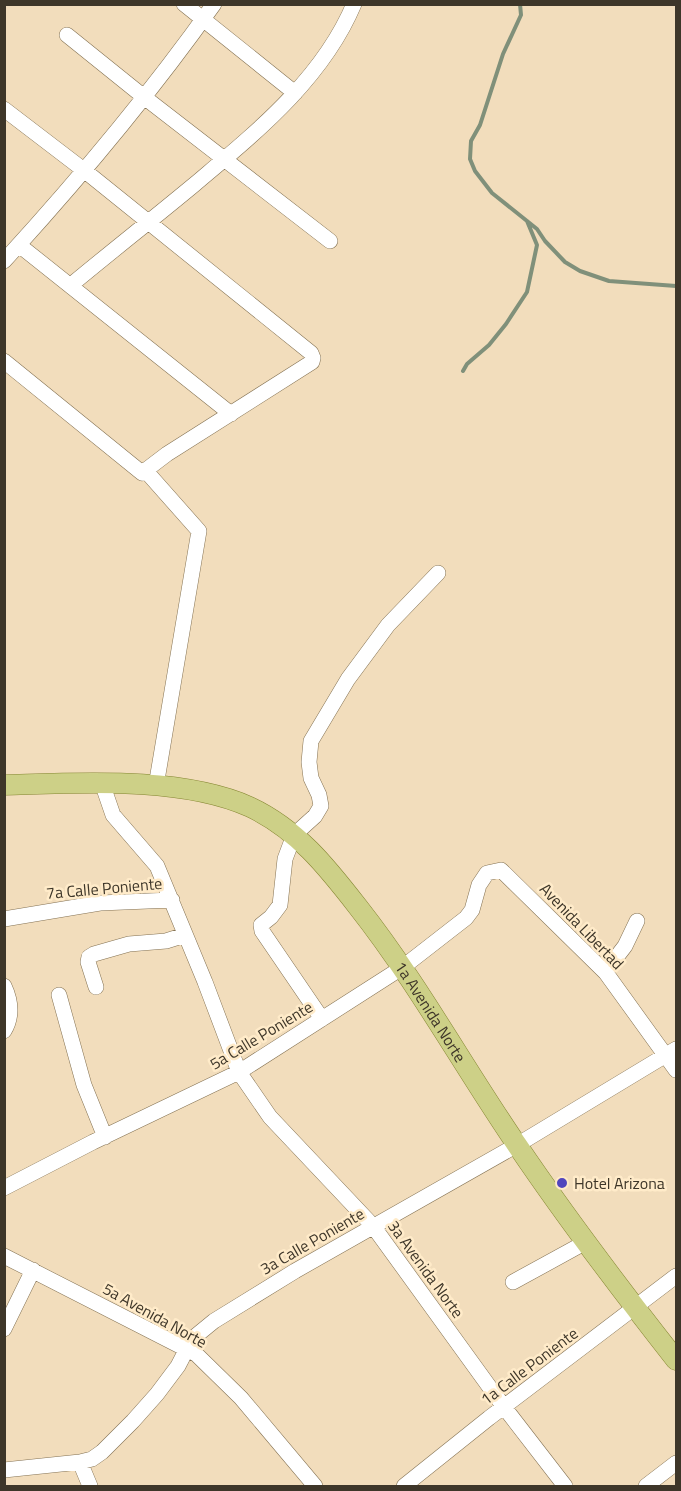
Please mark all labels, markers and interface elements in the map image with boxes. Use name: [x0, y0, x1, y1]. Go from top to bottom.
street label: 7a Calle Poniente: [45, 871, 163, 905]
street label: Avenida Libertad: [534, 877, 630, 975]
street label: 1a Avenida Norte: [389, 956, 472, 1067]
street label: 5a Calle Poniente: [205, 995, 317, 1075]
place label: Hotel Arizona: [574, 1171, 665, 1195]
marker: Hotel Arizona: [555, 1176, 569, 1190]
street label: 3a Calle Poniente: [256, 1201, 368, 1281]
street label: 3a Avenida Norte: [382, 1215, 470, 1323]
street label: 5a Avenida Norte: [99, 1276, 211, 1354]
street label: 1a Calle Poniente: [475, 1321, 583, 1411]

